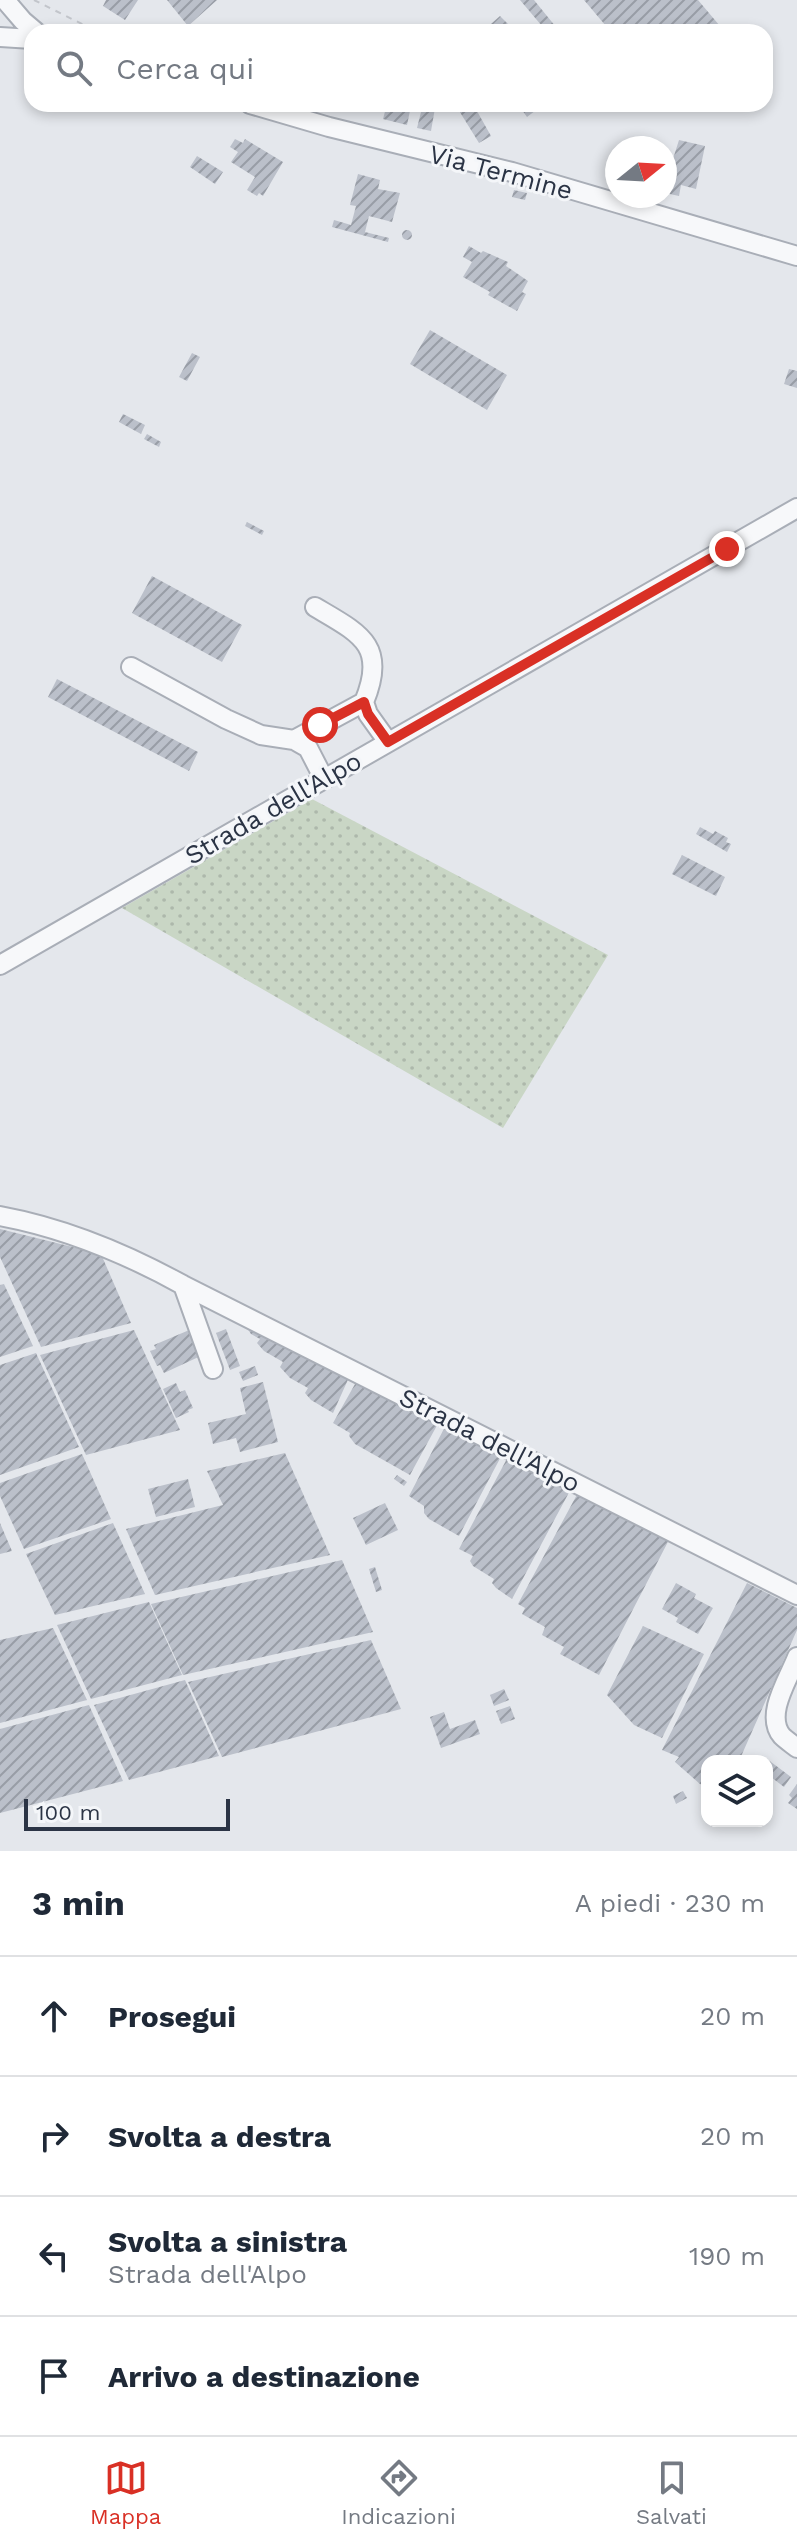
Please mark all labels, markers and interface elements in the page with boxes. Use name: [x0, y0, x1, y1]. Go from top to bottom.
search box: [24, 24, 773, 112]
icon: search: [52, 46, 96, 90]
text: Cerca qui: [116, 51, 254, 86]
north arrow: [605, 136, 677, 208]
street label: Via Termine: [426, 138, 576, 206]
route end: [709, 531, 745, 567]
route start: [302, 707, 338, 743]
street label: Strada dell'Alpo: [179, 745, 367, 871]
street label: Strada dell'Alpo: [395, 1381, 585, 1499]
map controls: [701, 1755, 773, 1827]
button: layers: [701, 1755, 773, 1827]
scale bar: [24, 1795, 230, 1831]
text: 100 m: [36, 1800, 100, 1825]
text: 3 min: [32, 1883, 125, 1923]
text: A piedi · 230 m: [575, 1888, 765, 1918]
icon: ahead: [32, 1994, 76, 2038]
text: Prosegui: [108, 1999, 236, 2034]
text: 20 m: [700, 2001, 765, 2031]
icon: right: [32, 2114, 76, 2158]
text: Svolta a destra: [108, 2119, 331, 2154]
text: 20 m: [700, 2121, 765, 2151]
text: Svolta a sinistra: [108, 2224, 347, 2259]
icon: left: [32, 2234, 76, 2278]
text: 190 m: [689, 2241, 765, 2271]
text: Strada dell'Alpo: [108, 2259, 307, 2289]
icon: arrive: [32, 2354, 76, 2398]
text: Arrivo a destinazione: [108, 2359, 420, 2394]
tab: Mappa: [90, 2456, 161, 2529]
tab: Indicazioni: [341, 2456, 456, 2529]
tab: Salvati: [636, 2456, 707, 2529]

